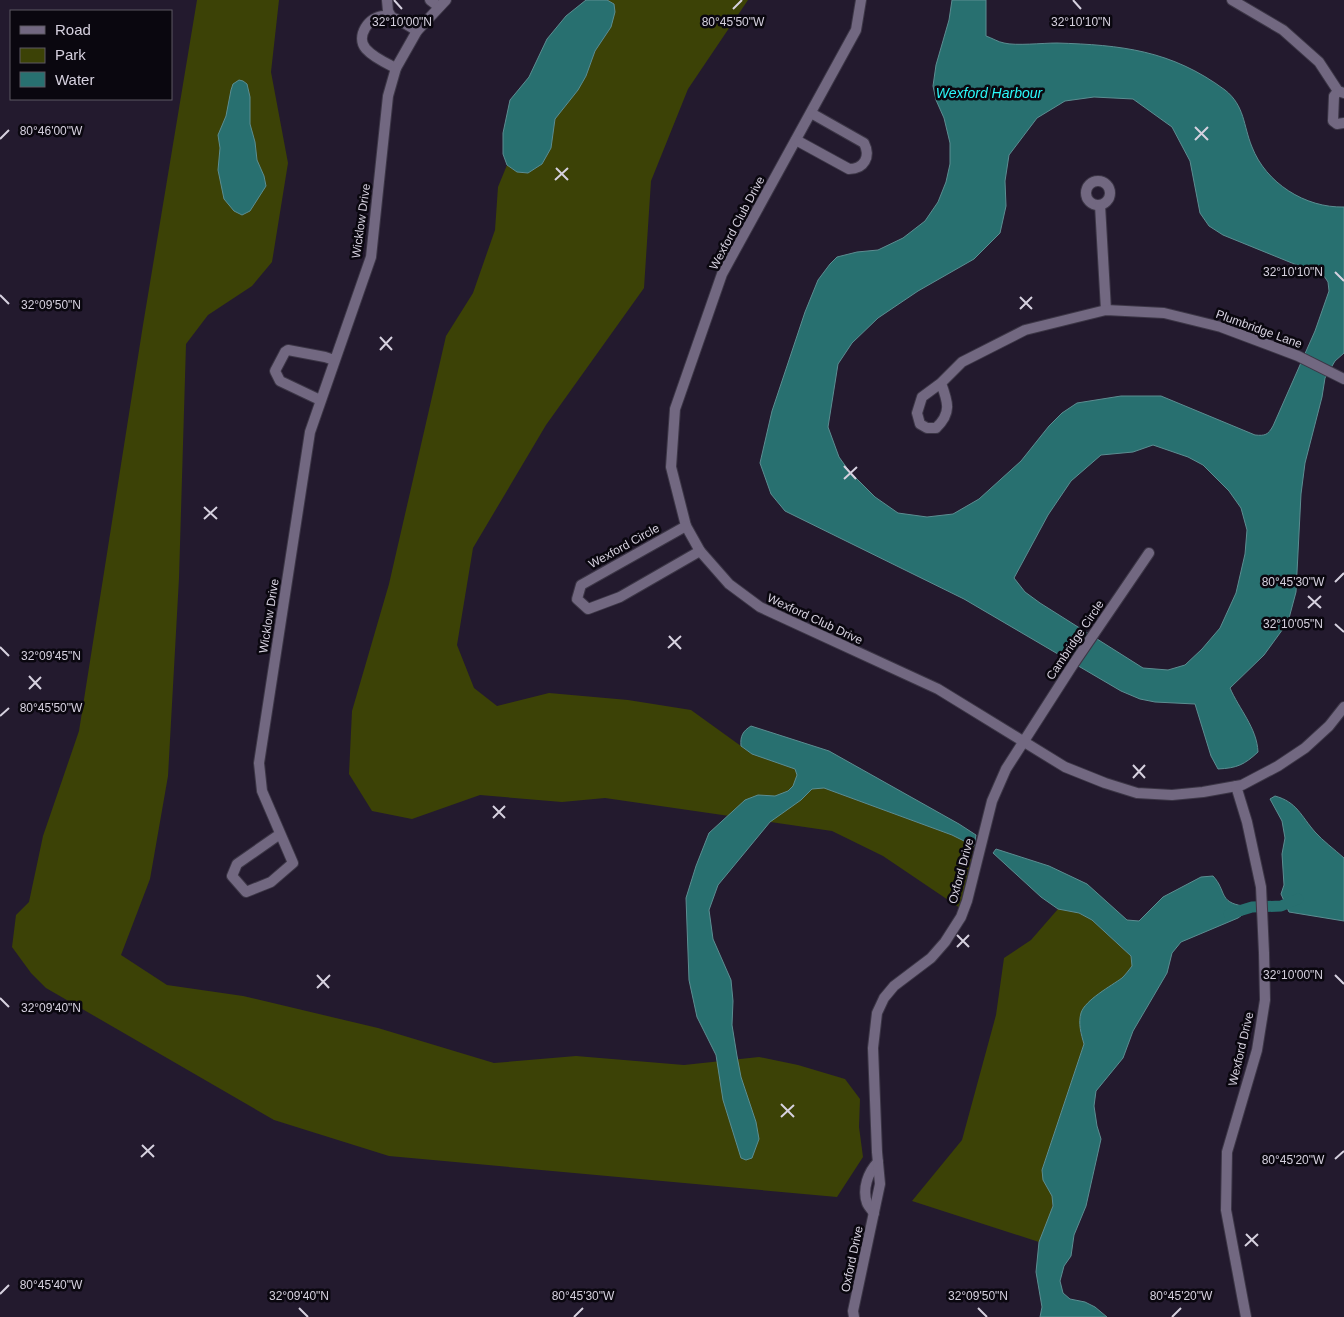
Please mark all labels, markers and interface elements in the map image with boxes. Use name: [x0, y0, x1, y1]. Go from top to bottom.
legend: [10, 10, 172, 100]
text: 32°10'00"N: [372, 15, 432, 29]
text: 80°45'50"W: [702, 15, 765, 29]
text: 32°10'10"N: [1051, 15, 1111, 29]
text: Road: [55, 21, 91, 38]
text: Park: [55, 46, 86, 63]
text: Water: [55, 71, 94, 88]
water label: Wexford Harbour: [936, 85, 1044, 101]
text: 80°46'00"W: [20, 124, 83, 138]
street label: Wexford Club Drive: [706, 174, 768, 272]
street label: Wicklow Drive: [349, 182, 373, 259]
text: 32°10'10"N: [1263, 265, 1323, 279]
text: 32°09'50"N: [21, 298, 81, 312]
street label: Plumbridge Lane: [1214, 307, 1304, 351]
street label: Wexford Circle: [586, 521, 662, 571]
text: 80°45'30"W: [1262, 575, 1325, 589]
street label: Wicklow Drive: [256, 577, 282, 654]
street label: Wexford Club Drive: [765, 591, 865, 647]
street label: Cambridge Circle: [1043, 597, 1107, 682]
text: 32°10'05"N: [1263, 617, 1323, 631]
text: 32°09'45"N: [21, 649, 81, 663]
text: 80°45'50"W: [20, 701, 83, 715]
street label: Oxford Drive: [946, 836, 977, 905]
text: 32°10'00"N: [1263, 968, 1323, 982]
text: 32°09'40"N: [21, 1001, 81, 1015]
street label: Wexford Drive: [1226, 1010, 1256, 1088]
text: 80°45'20"W: [1262, 1153, 1325, 1167]
street label: Oxford Drive: [838, 1224, 866, 1293]
text: 80°45'40"W: [20, 1278, 83, 1292]
text: 32°09'40"N: [269, 1289, 329, 1303]
text: 80°45'30"W: [552, 1289, 615, 1303]
text: 32°09'50"N: [948, 1289, 1008, 1303]
text: 80°45'20"W: [1150, 1289, 1213, 1303]

